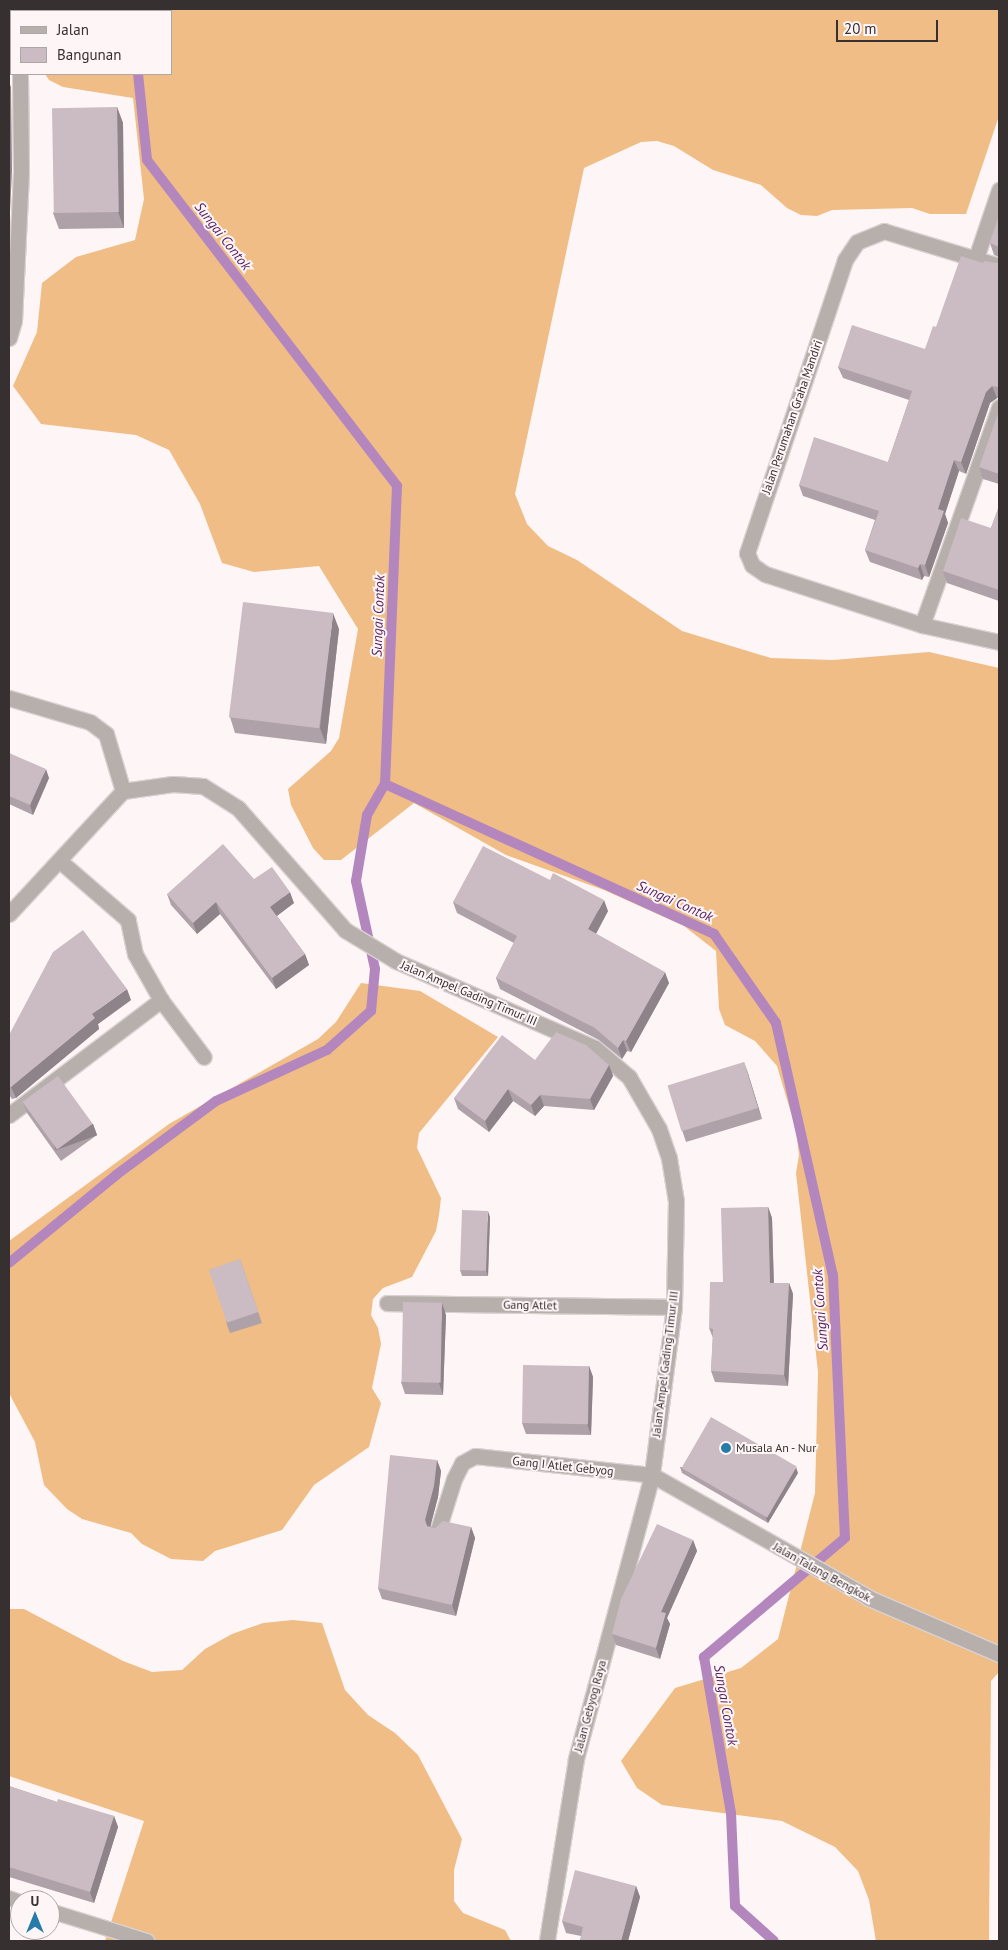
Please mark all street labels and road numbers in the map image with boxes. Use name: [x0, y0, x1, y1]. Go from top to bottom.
street label: Jalan Perumahan Graha Mandiri: [759, 338, 825, 496]
street label: Jalan Ampel Gading Timur III: [398, 958, 540, 1028]
street label: Jalan Ampel Gading Timur III: [649, 1290, 681, 1438]
street label: Gang Atlet: [503, 1297, 557, 1313]
street label: Gang I Atlet Gebyog: [511, 1454, 615, 1478]
street label: Jalan Talang Bengkok: [771, 1539, 873, 1605]
street label: Jalan Gebyog Raya: [571, 1658, 609, 1754]

